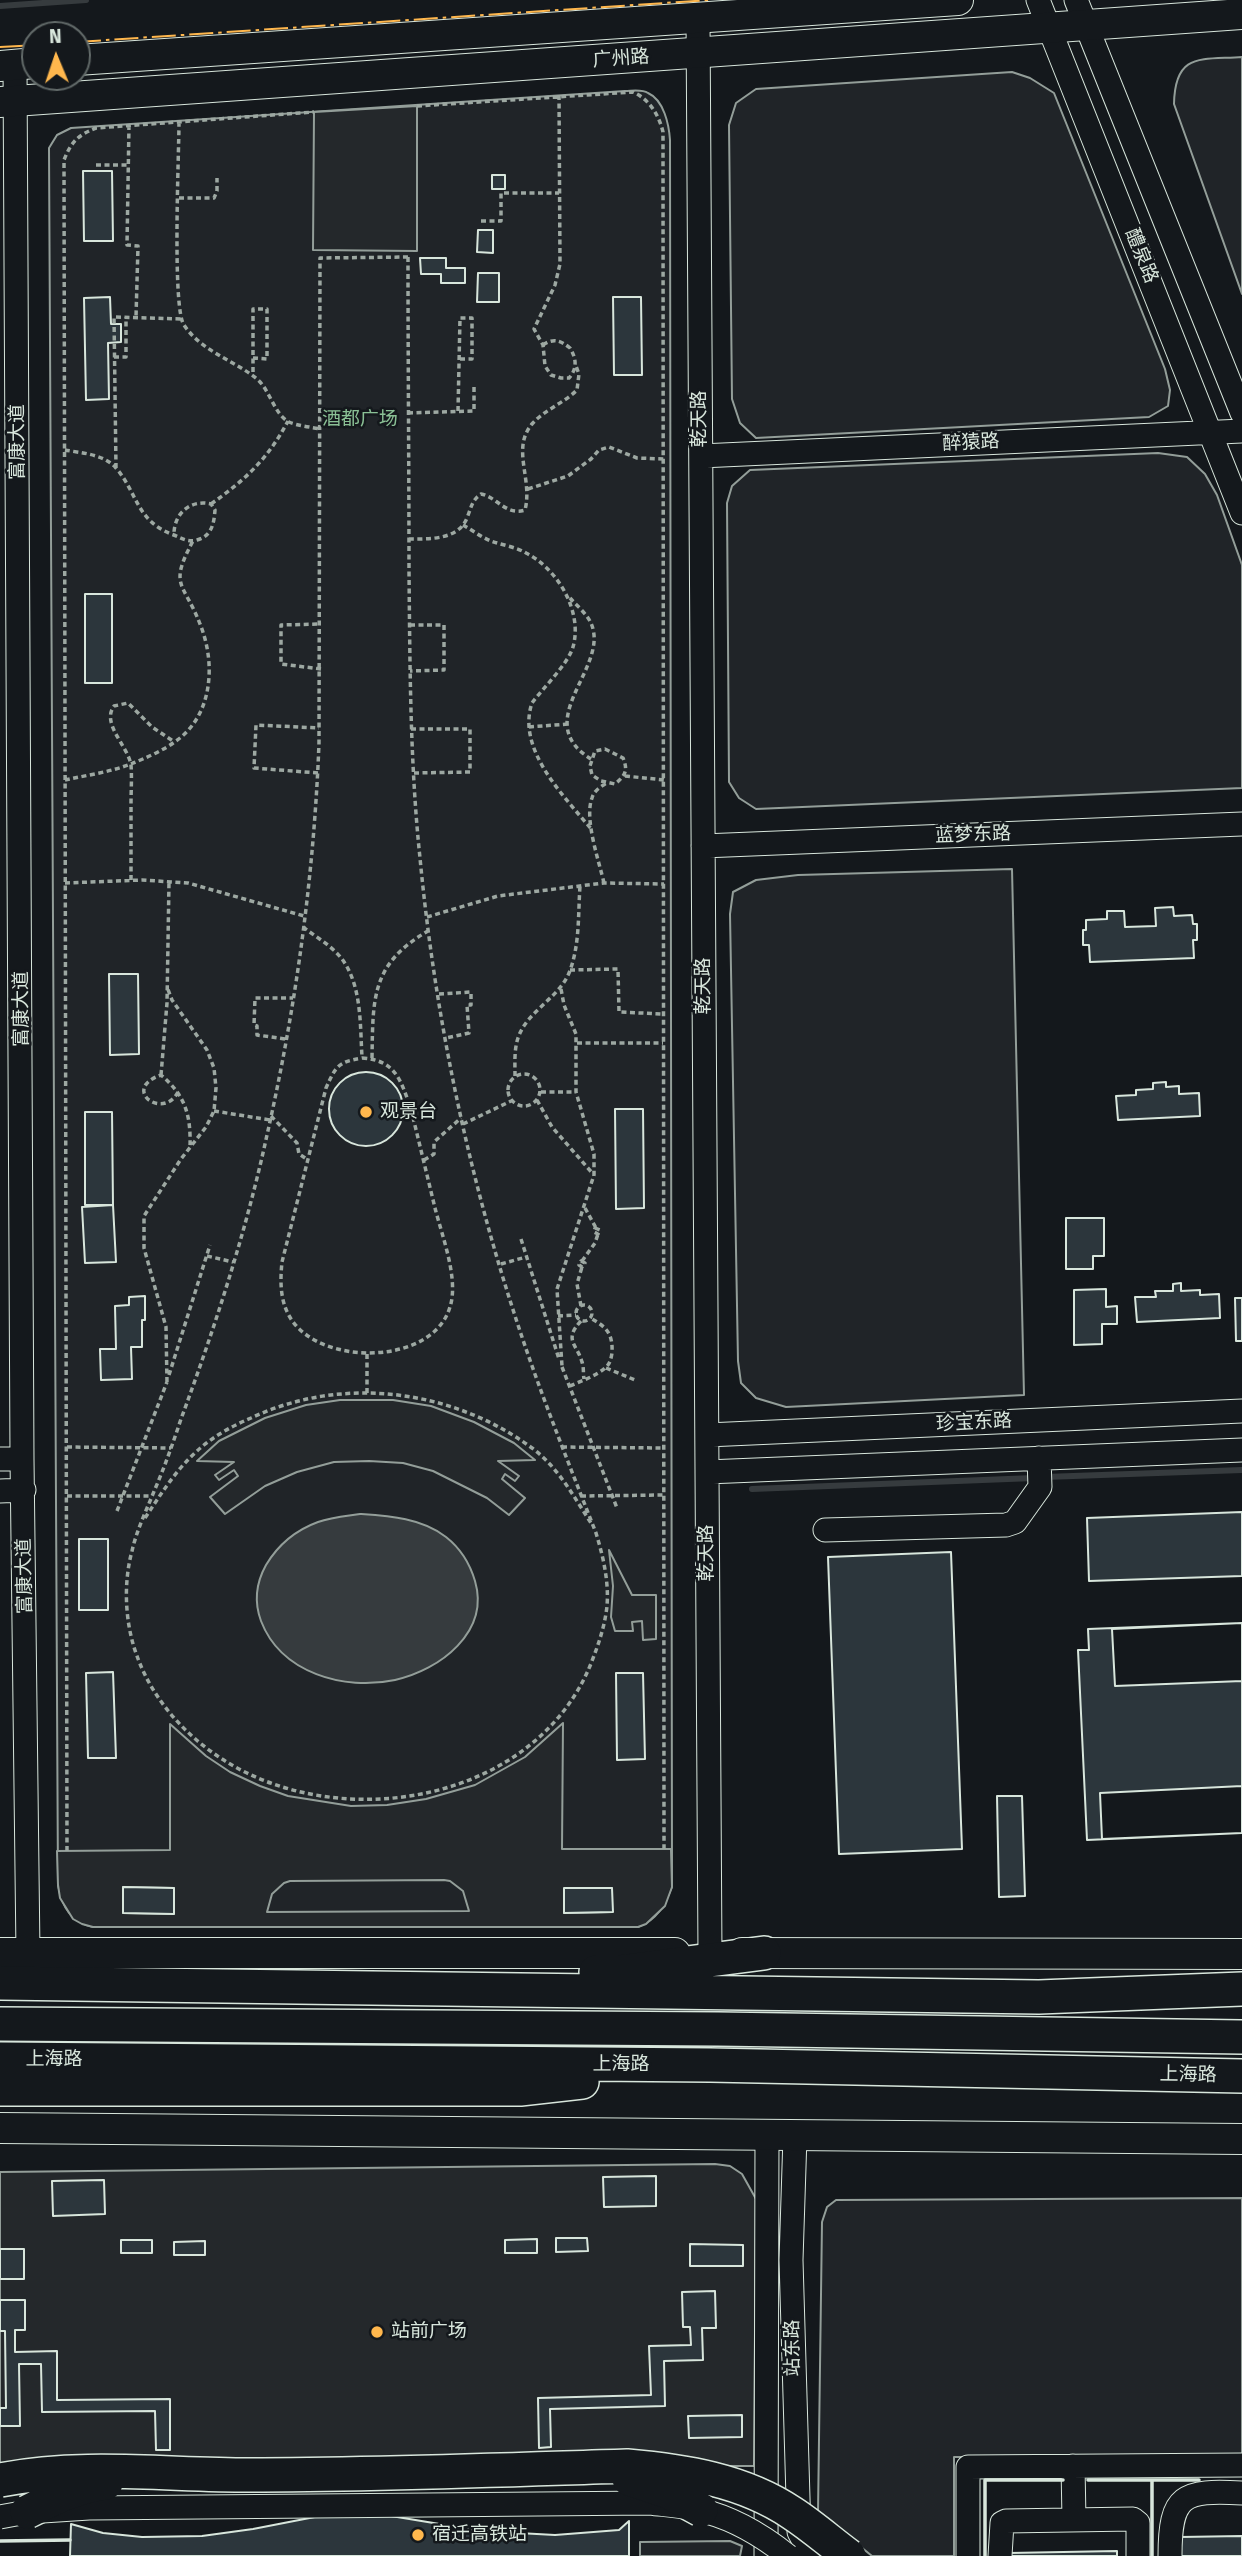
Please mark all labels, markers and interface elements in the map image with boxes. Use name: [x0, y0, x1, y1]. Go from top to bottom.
north arrow: [21, 21, 91, 91]
text: N: [49, 25, 62, 48]
street label: 广州路: [592, 46, 650, 72]
street label: 醴泉路: [1120, 225, 1162, 287]
street label: 乾天路: [689, 391, 711, 447]
street label: 富康大道: [7, 404, 29, 480]
park label: 酒都广场: [322, 409, 398, 431]
street label: 醉猿路: [942, 430, 1000, 456]
street label: 蓝梦东路: [935, 822, 1011, 848]
street label: 乾天路: [693, 958, 715, 1014]
street label: 富康大道: [11, 971, 33, 1047]
place label: 观景台: [380, 1101, 437, 1123]
marker: 观景台: [358, 1104, 374, 1120]
street label: 珍宝东路: [935, 1410, 1013, 1436]
street label: 乾天路: [696, 1525, 718, 1581]
street label: 富康大道: [13, 1538, 37, 1614]
street label: 上海路: [26, 2049, 82, 2071]
street label: 上海路: [593, 2054, 649, 2076]
street label: 上海路: [1159, 2063, 1217, 2087]
street label: 站东路: [781, 2319, 805, 2377]
place label: 站前广场: [391, 2321, 467, 2343]
marker: 站前广场: [369, 2324, 385, 2340]
place label: 宿迁高铁站: [432, 2524, 527, 2546]
marker: 宿迁高铁站: [410, 2527, 426, 2543]

